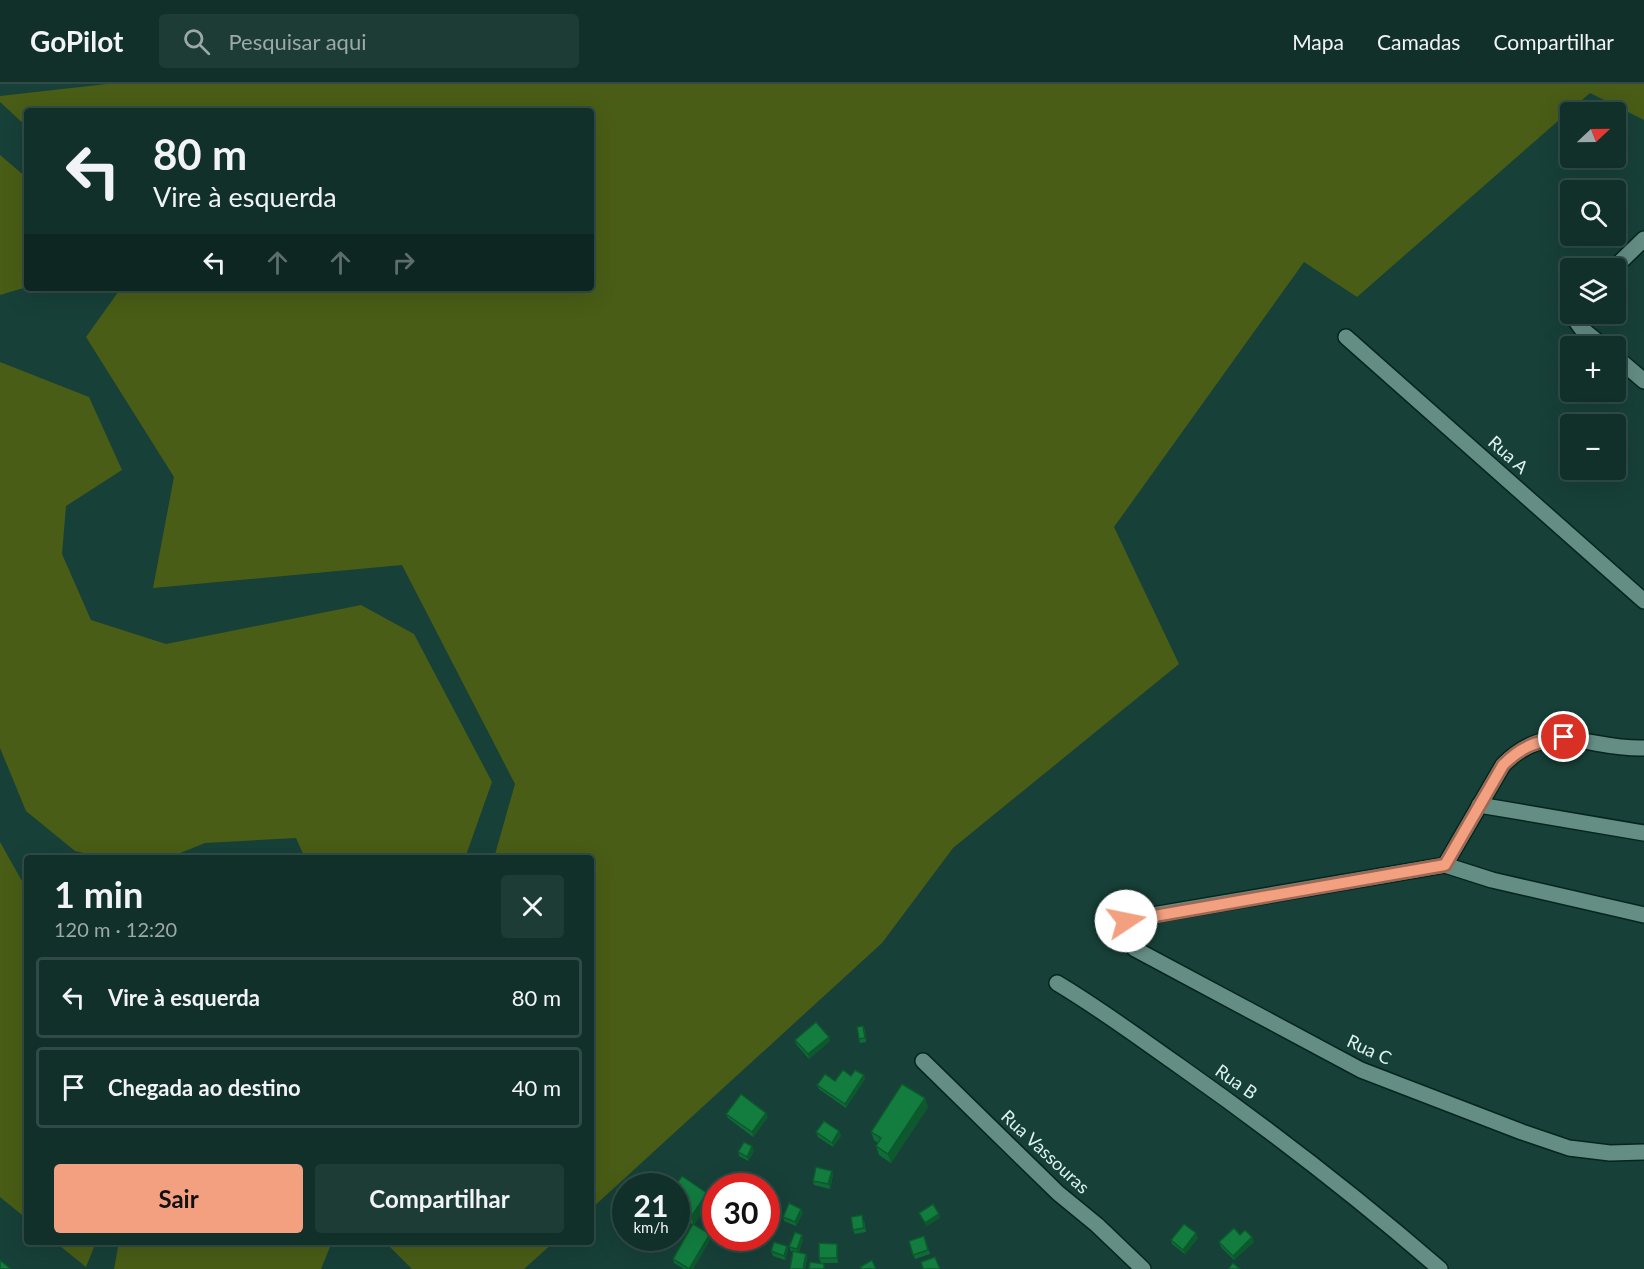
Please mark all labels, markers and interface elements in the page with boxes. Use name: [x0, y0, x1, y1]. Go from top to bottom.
search box: [159, 14, 579, 68]
text: GoPilot: [30, 24, 123, 58]
icon: search: [180, 25, 213, 58]
text: Pesquisar aqui: [228, 28, 366, 55]
text: Mapa: [1292, 29, 1344, 54]
text: Camadas: [1377, 29, 1460, 54]
text: Compartilhar: [1493, 29, 1614, 54]
north arrow: [1560, 102, 1626, 168]
map controls: [1560, 102, 1626, 480]
text: 80 m: [153, 129, 247, 179]
icon: left: [54, 132, 132, 210]
text: Vire à esquerda: [153, 180, 337, 213]
button: search: [1560, 180, 1626, 246]
icon: left: [198, 246, 231, 279]
icon: ahead: [261, 246, 294, 279]
icon: ahead: [324, 246, 357, 279]
icon: right: [387, 246, 420, 279]
button: layers: [1560, 258, 1626, 324]
button: +: [1560, 336, 1626, 402]
button: −: [1560, 414, 1626, 480]
street label: Rua A: [1484, 431, 1534, 478]
pin: [1538, 711, 1589, 762]
icon: arrive: [1547, 720, 1580, 753]
text: 1 min: [54, 872, 143, 916]
button: close: [501, 875, 564, 938]
position arrow: [1094, 889, 1158, 953]
text: 120 m · 12:20: [54, 917, 177, 941]
icon: left: [57, 981, 90, 1014]
text: Vire à esquerda: [108, 984, 260, 1011]
text: 80 m: [512, 984, 561, 1011]
street label: Rua C: [1344, 1029, 1395, 1069]
street label: Rua B: [1211, 1059, 1262, 1103]
icon: arrive: [57, 1071, 90, 1104]
text: Chegada ao destino: [108, 1074, 301, 1101]
text: 40 m: [512, 1074, 561, 1101]
street label: Rua Vassouras: [997, 1105, 1095, 1198]
button: Sair: [54, 1164, 303, 1233]
button: Compartilhar: [315, 1164, 564, 1233]
speed limit sign: 30: [702, 1173, 780, 1251]
text: 21: [634, 1187, 668, 1223]
text: km/h: [633, 1218, 669, 1236]

